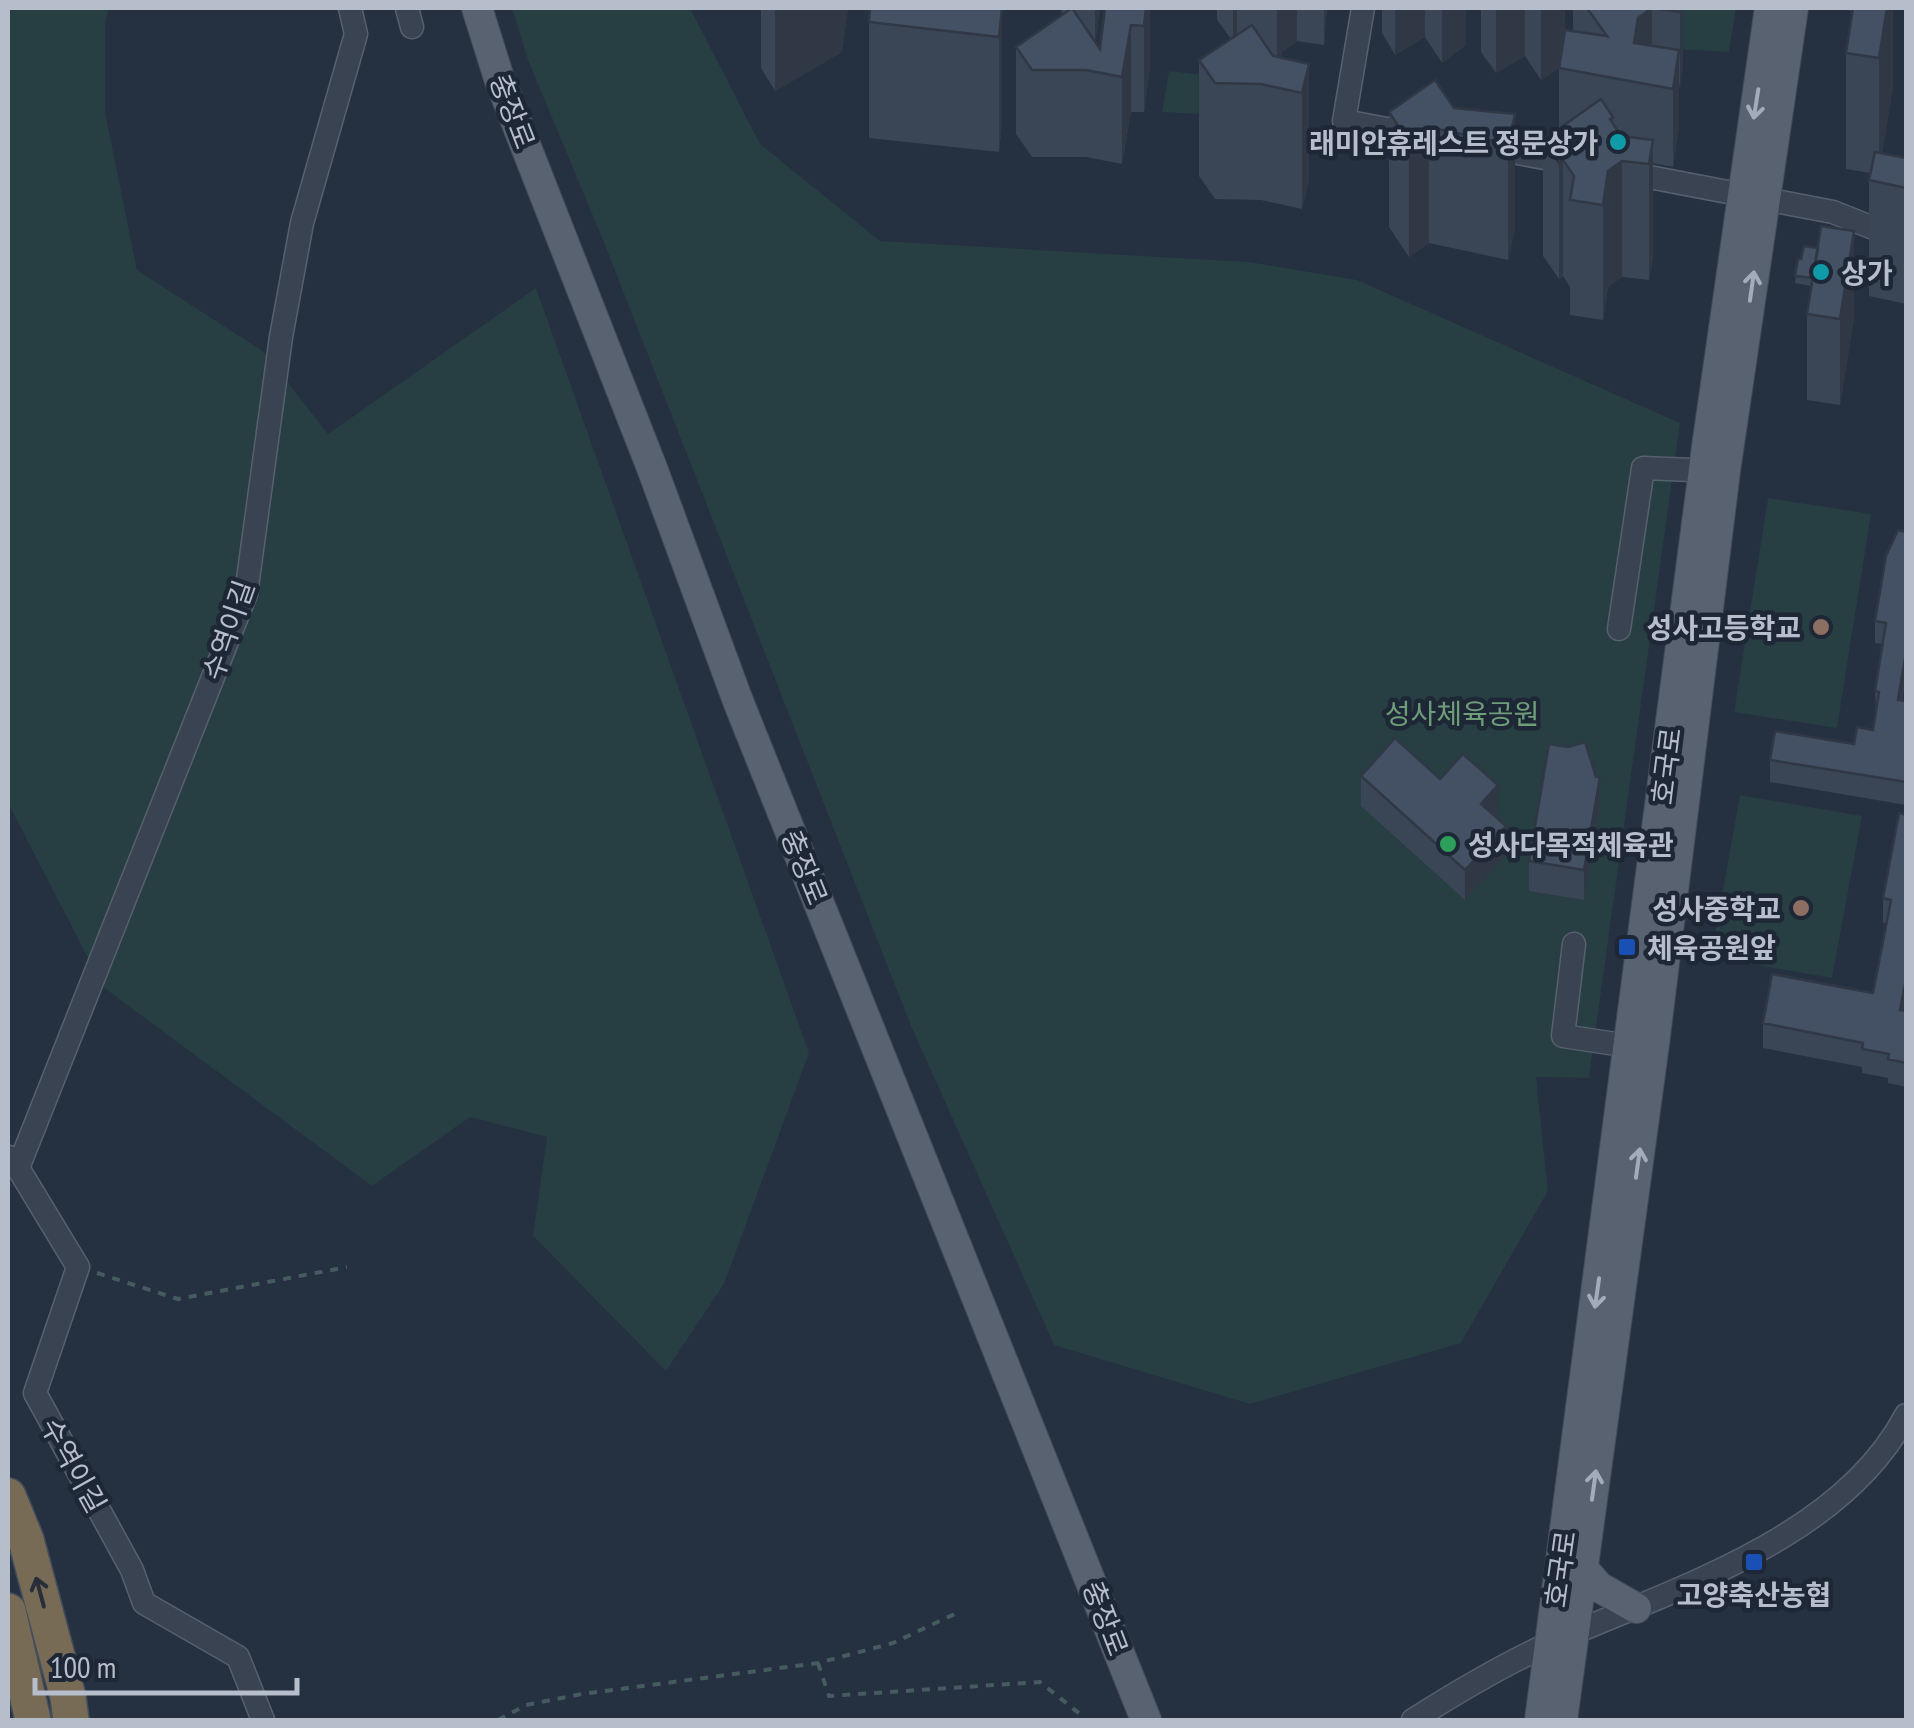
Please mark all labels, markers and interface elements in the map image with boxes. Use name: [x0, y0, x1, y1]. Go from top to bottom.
street label: 충장로: [482, 68, 544, 154]
one-way arrow: [1746, 87, 1765, 120]
place label: 래미안휴레스트 정문상가: [1309, 124, 1598, 161]
marker: 래미안휴레스트 정문상가: [1607, 131, 1629, 153]
place label: 상가: [1841, 254, 1893, 291]
marker: 상가: [1810, 261, 1832, 283]
one-way arrow: [1743, 270, 1761, 302]
street label: 수역이길: [194, 575, 262, 685]
place label: 성사고등학교: [1646, 609, 1801, 646]
marker: 성사고등학교: [1810, 616, 1832, 638]
park label: 성사체육공원: [1385, 695, 1539, 732]
street label: 호국로: [1643, 725, 1689, 807]
street label: 충장로: [773, 824, 837, 910]
place label: 성사다목적체육관: [1468, 826, 1674, 863]
marker: 성사다목적체육관: [1437, 833, 1459, 855]
place label: 성사중학교: [1652, 890, 1781, 927]
marker: 성사중학교: [1790, 897, 1812, 919]
place label: 체육공원앞: [1647, 929, 1776, 966]
marker: 체육공원앞: [1616, 936, 1638, 958]
one-way arrow: [1629, 1147, 1647, 1180]
one-way arrow: [1587, 1277, 1605, 1309]
street label: 수역이길: [33, 1411, 115, 1519]
one-way arrow: [1585, 1469, 1604, 1502]
street label: 호국로: [1536, 1528, 1584, 1610]
marker: 고양축산농협: [1743, 1551, 1765, 1573]
street label: 충장로: [1075, 1575, 1137, 1661]
place label: 고양축산농협: [1677, 1576, 1831, 1613]
one-way arrow: [29, 1577, 48, 1608]
scale bar: [35, 1633, 298, 1695]
text: 100 m: [50, 1647, 116, 1686]

